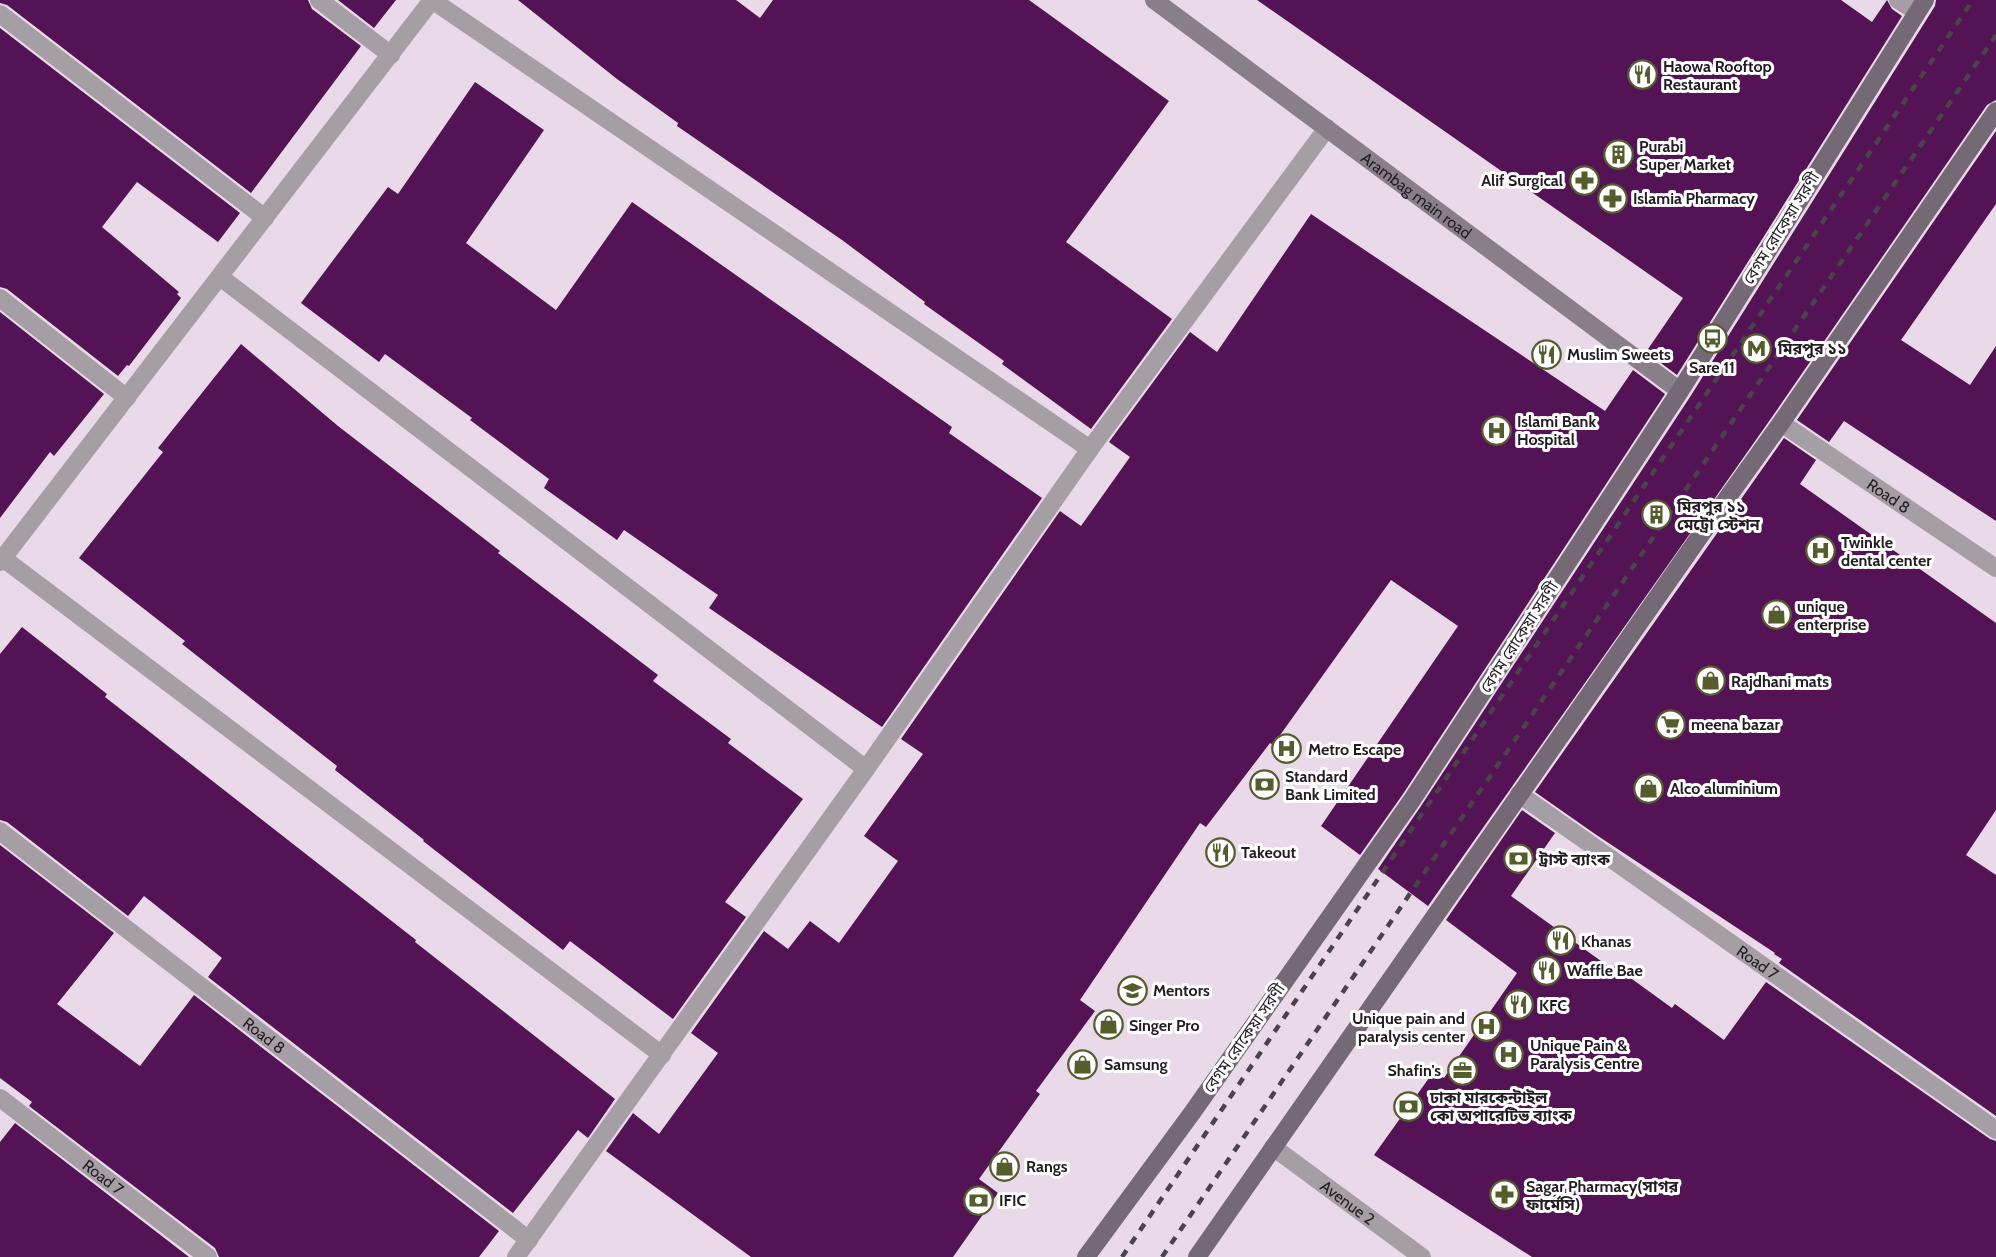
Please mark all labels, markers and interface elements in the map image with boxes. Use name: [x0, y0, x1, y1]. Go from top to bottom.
place label: Haowa Rooftop Restaurant: [1663, 57, 1772, 94]
restaurant icon: Haowa Rooftop Restaurant: [1626, 59, 1658, 91]
place label: Purabi Super Market: [1639, 137, 1731, 174]
building icon: Purabi Super Market: [1602, 139, 1634, 171]
street label: Arambag main road: [1358, 148, 1475, 242]
pharmacy icon: Alif Surgical: [1568, 164, 1600, 196]
street label: বেগম রোকেয়া সরণী: [1739, 168, 1824, 288]
place label: Alif Surgical: [1481, 171, 1563, 190]
pharmacy icon: Islamia Pharmacy: [1596, 182, 1628, 214]
place label: Islamia Pharmacy: [1633, 189, 1755, 208]
bus stop icon: Sare 11: [1696, 323, 1728, 355]
metro station icon: মিরপুর ১১: [1741, 332, 1773, 364]
restaurant icon: Muslim Sweets: [1530, 338, 1562, 370]
place label: মিরপুর ১১: [1777, 339, 1847, 359]
place label: Muslim Sweets: [1567, 345, 1671, 364]
place label: Sare 11: [1689, 358, 1735, 377]
place label: Islami Bank Hospital: [1517, 412, 1596, 449]
hospital icon: Islami Bank Hospital: [1480, 414, 1512, 446]
street label: Road 8: [1864, 474, 1914, 517]
place label: মিরপুর ১১ মেট্রো স্টেশন: [1676, 497, 1761, 534]
building icon: মিরপুর ১১ মেট্রো স্টেশন: [1640, 499, 1672, 531]
place label: Twinkle dental center: [1841, 533, 1932, 570]
hospital icon: Twinkle dental center: [1804, 535, 1836, 567]
street label: বেগম রোকেয়া সরণী: [1476, 577, 1562, 696]
place label: unique enterprise: [1797, 597, 1866, 634]
shop icon: unique enterprise: [1760, 599, 1792, 631]
shop icon: Rajdhani mats: [1694, 665, 1726, 697]
place label: Rajdhani mats: [1731, 672, 1829, 691]
supermarket icon: meena bazar: [1654, 708, 1686, 740]
place label: meena bazar: [1691, 715, 1780, 734]
hospital icon: Metro Escape: [1271, 733, 1303, 765]
place label: Metro Escape: [1308, 740, 1401, 759]
place label: Standard Bank Limited: [1285, 767, 1376, 804]
bank icon: Standard Bank Limited: [1248, 769, 1280, 801]
shop icon: Alco aluminium: [1633, 772, 1665, 804]
place label: Alco aluminium: [1670, 779, 1778, 798]
restaurant icon: Takeout: [1204, 836, 1236, 868]
place label: Takeout: [1241, 843, 1297, 862]
bank icon: ট্রাস্ট ব্যাংক: [1502, 843, 1534, 875]
place label: ট্রাস্ট ব্যাংক: [1538, 850, 1611, 869]
restaurant icon: Khanas: [1544, 925, 1576, 957]
place label: Khanas: [1581, 932, 1632, 951]
street label: Road 7: [1733, 941, 1782, 983]
restaurant icon: Waffle Bae: [1530, 954, 1562, 986]
place label: Waffle Bae: [1567, 961, 1643, 980]
school or university icon: Mentors: [1116, 974, 1148, 1006]
street label: বেগম রোকেয়া সরণী: [1199, 979, 1289, 1096]
place label: Mentors: [1153, 981, 1210, 1000]
restaurant icon: KFC: [1502, 989, 1534, 1021]
place label: KFC: [1539, 996, 1567, 1015]
shop icon: Singer Pro: [1092, 1009, 1124, 1041]
place label: Unique pain and paralysis center: [1352, 1009, 1466, 1046]
hospital icon: Unique pain and paralysis center: [1470, 1011, 1502, 1043]
street label: Road 8: [239, 1013, 289, 1058]
place label: Singer Pro: [1129, 1016, 1200, 1035]
place label: Unique Pain & Paralysis Centre: [1530, 1036, 1640, 1073]
hospital icon: Unique Pain & Paralysis Centre: [1493, 1038, 1525, 1070]
shop icon: Samsung: [1067, 1048, 1099, 1080]
office icon: Shafin's: [1446, 1054, 1478, 1086]
place label: Samsung: [1104, 1055, 1168, 1074]
place label: Shafin's: [1388, 1061, 1441, 1080]
place label: ঢাকা মারকেন্টাইল কো অপারেটিভ ব্যাংক: [1429, 1088, 1573, 1125]
bank icon: ঢাকা মারকেন্টাইল কো অপারেটিভ ব্যাংক: [1393, 1090, 1425, 1122]
shop icon: Rangs: [989, 1150, 1021, 1182]
street label: Road 7: [79, 1155, 127, 1199]
place label: Rangs: [1026, 1157, 1068, 1176]
street label: Avenue 2: [1317, 1176, 1379, 1229]
place label: Sagar Pharmacy(সাগর ফার্মেসি): [1525, 1177, 1678, 1214]
pharmacy icon: Sagar Pharmacy(সাগর ফার্মেসি): [1489, 1179, 1521, 1211]
bank icon: IFIC: [962, 1184, 994, 1216]
place label: IFIC: [999, 1191, 1026, 1210]

